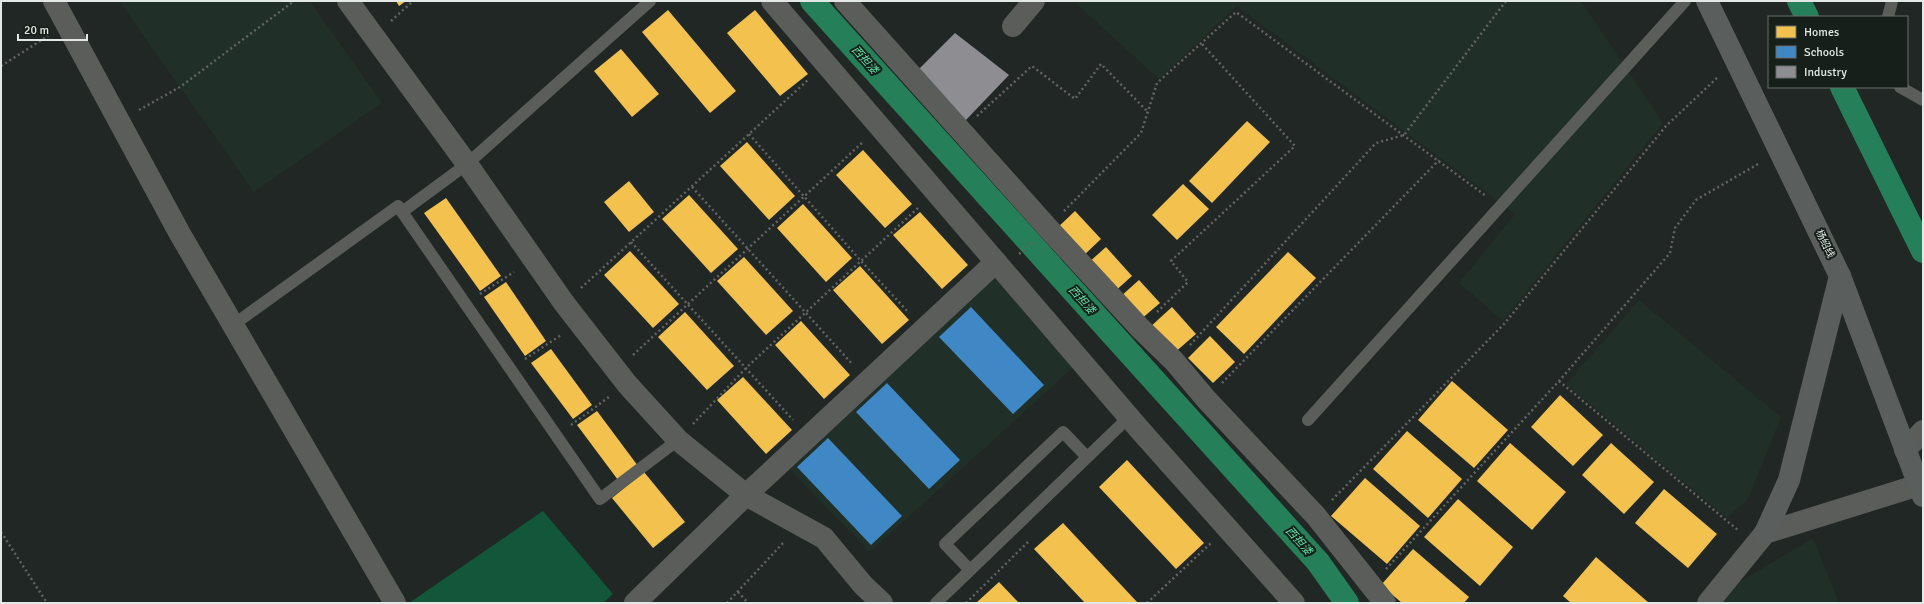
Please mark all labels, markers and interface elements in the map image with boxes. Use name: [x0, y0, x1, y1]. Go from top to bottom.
scale bar: [18, 16, 87, 42]
legend: [1768, 16, 1908, 88]
text: 20 m: [24, 23, 49, 38]
text: Homes: [1804, 25, 1839, 40]
water label: 西担溇: [849, 43, 882, 78]
text: Schools: [1804, 45, 1844, 60]
text: Industry: [1804, 65, 1847, 80]
street label: 杨绍线: [1813, 228, 1837, 260]
water label: 西担溇: [1066, 283, 1099, 318]
water label: 西担溇: [1283, 524, 1316, 559]

